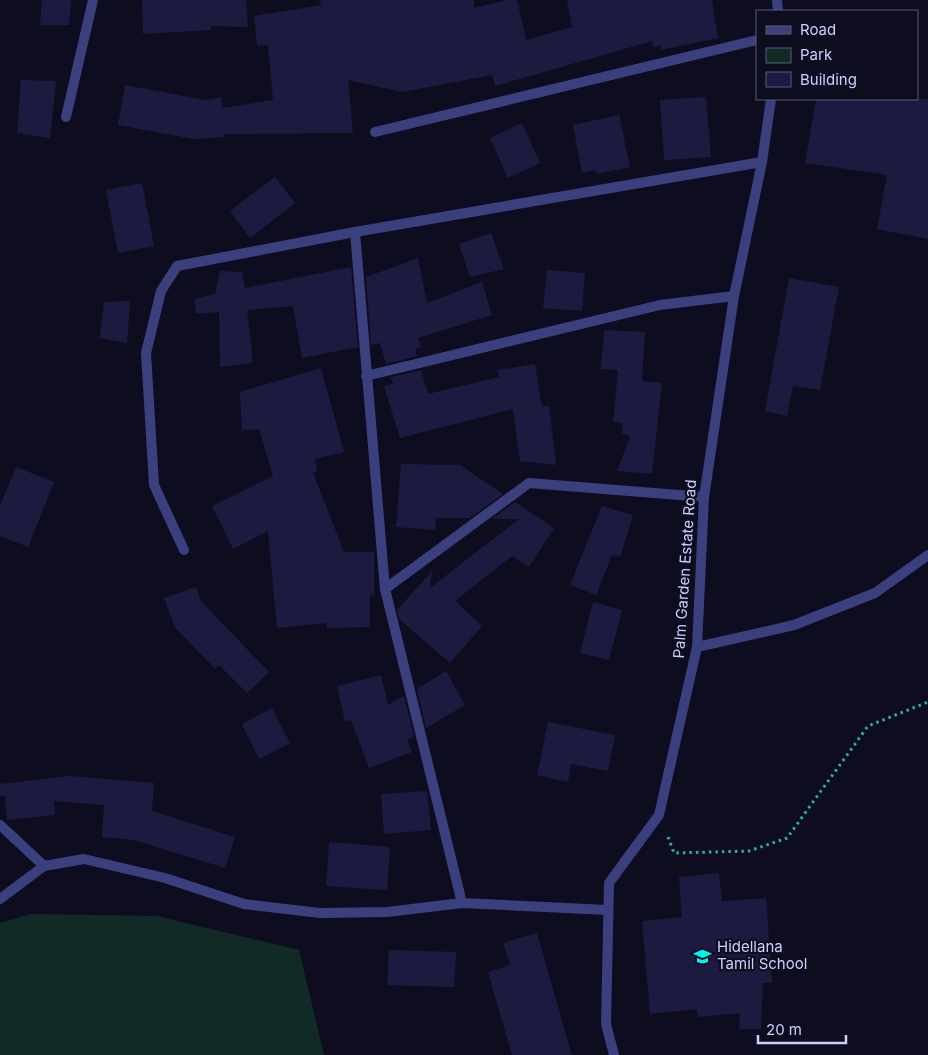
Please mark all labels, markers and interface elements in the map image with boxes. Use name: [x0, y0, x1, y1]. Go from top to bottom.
legend: [756, 10, 918, 100]
text: Road: [800, 20, 836, 39]
text: Park: [800, 45, 833, 64]
text: Building: [800, 70, 857, 89]
street label: Palm Garden Estate Road: [669, 479, 700, 659]
place label: Hidellana Tamil School: [717, 937, 807, 973]
school or university icon: Hidellana Tamil School: [693, 946, 713, 966]
scale bar: [758, 1012, 846, 1044]
text: 20 m: [766, 1020, 802, 1039]

